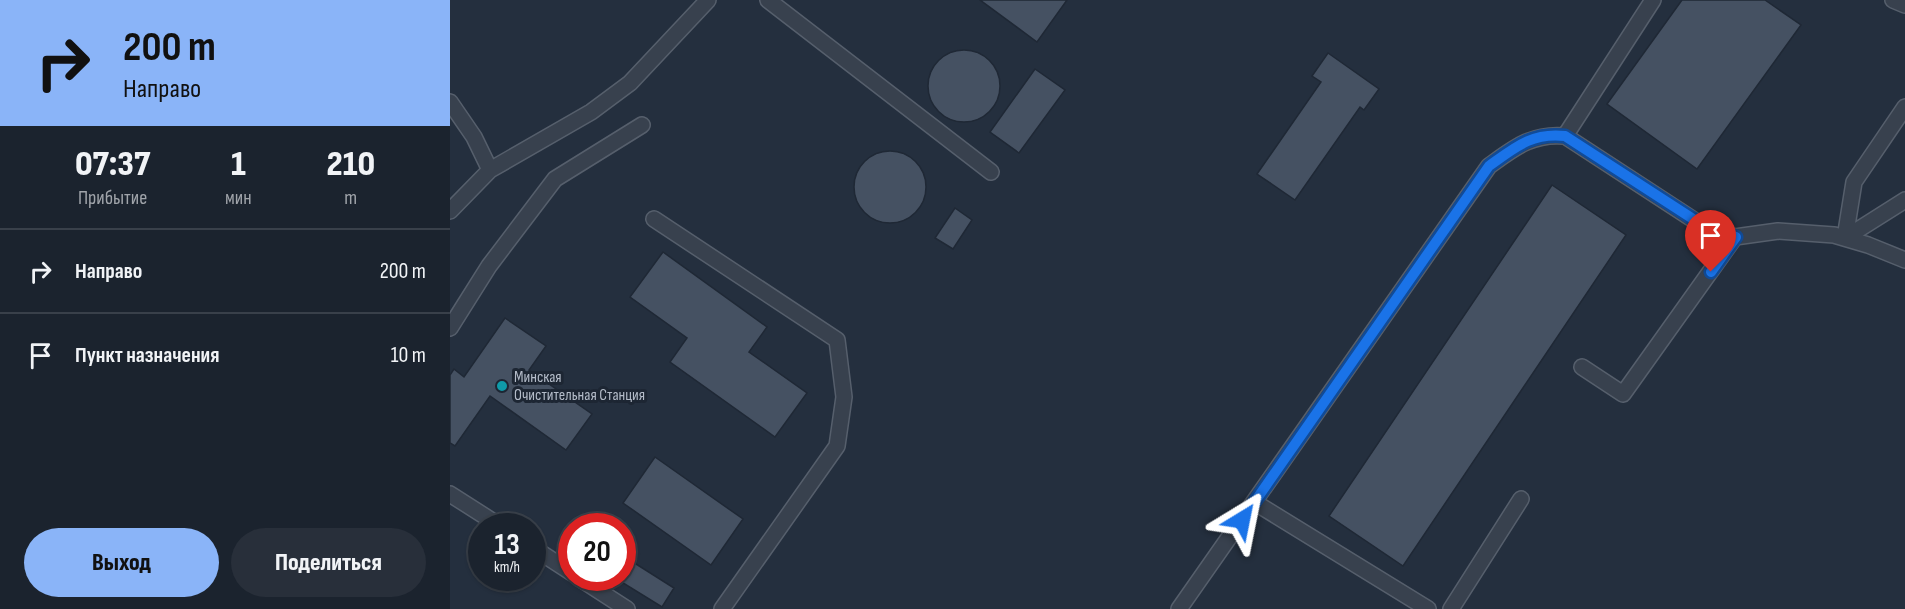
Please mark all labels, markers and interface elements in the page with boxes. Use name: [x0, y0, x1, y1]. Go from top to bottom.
text: 200 m: [123, 22, 216, 73]
icon: right: [24, 24, 102, 102]
text: Направо: [123, 73, 201, 105]
text: 07:37: [75, 143, 150, 186]
text: 1: [231, 143, 246, 186]
text: 210: [326, 143, 375, 186]
text: Прибытие: [78, 186, 147, 210]
text: мин: [225, 186, 252, 210]
text: m: [344, 186, 357, 210]
pin: [1685, 210, 1736, 272]
icon: arrive: [1694, 219, 1727, 252]
icon: right: [24, 255, 57, 288]
text: Направо: [75, 258, 142, 285]
text: 200 m: [380, 258, 426, 285]
icon: arrive: [24, 339, 57, 372]
text: Пункт назначения: [75, 342, 219, 369]
text: 10 m: [391, 342, 426, 369]
place label: Минская Очистительная Станция: [514, 368, 645, 405]
marker: Минская Очистительная Станция: [495, 379, 509, 393]
position arrow: [1210, 488, 1274, 552]
speed limit sign: 20: [558, 513, 636, 591]
text: 13: [494, 527, 520, 563]
button: Выход: [24, 528, 219, 597]
button: Поделиться: [231, 528, 426, 597]
text: km/h: [494, 558, 520, 577]

